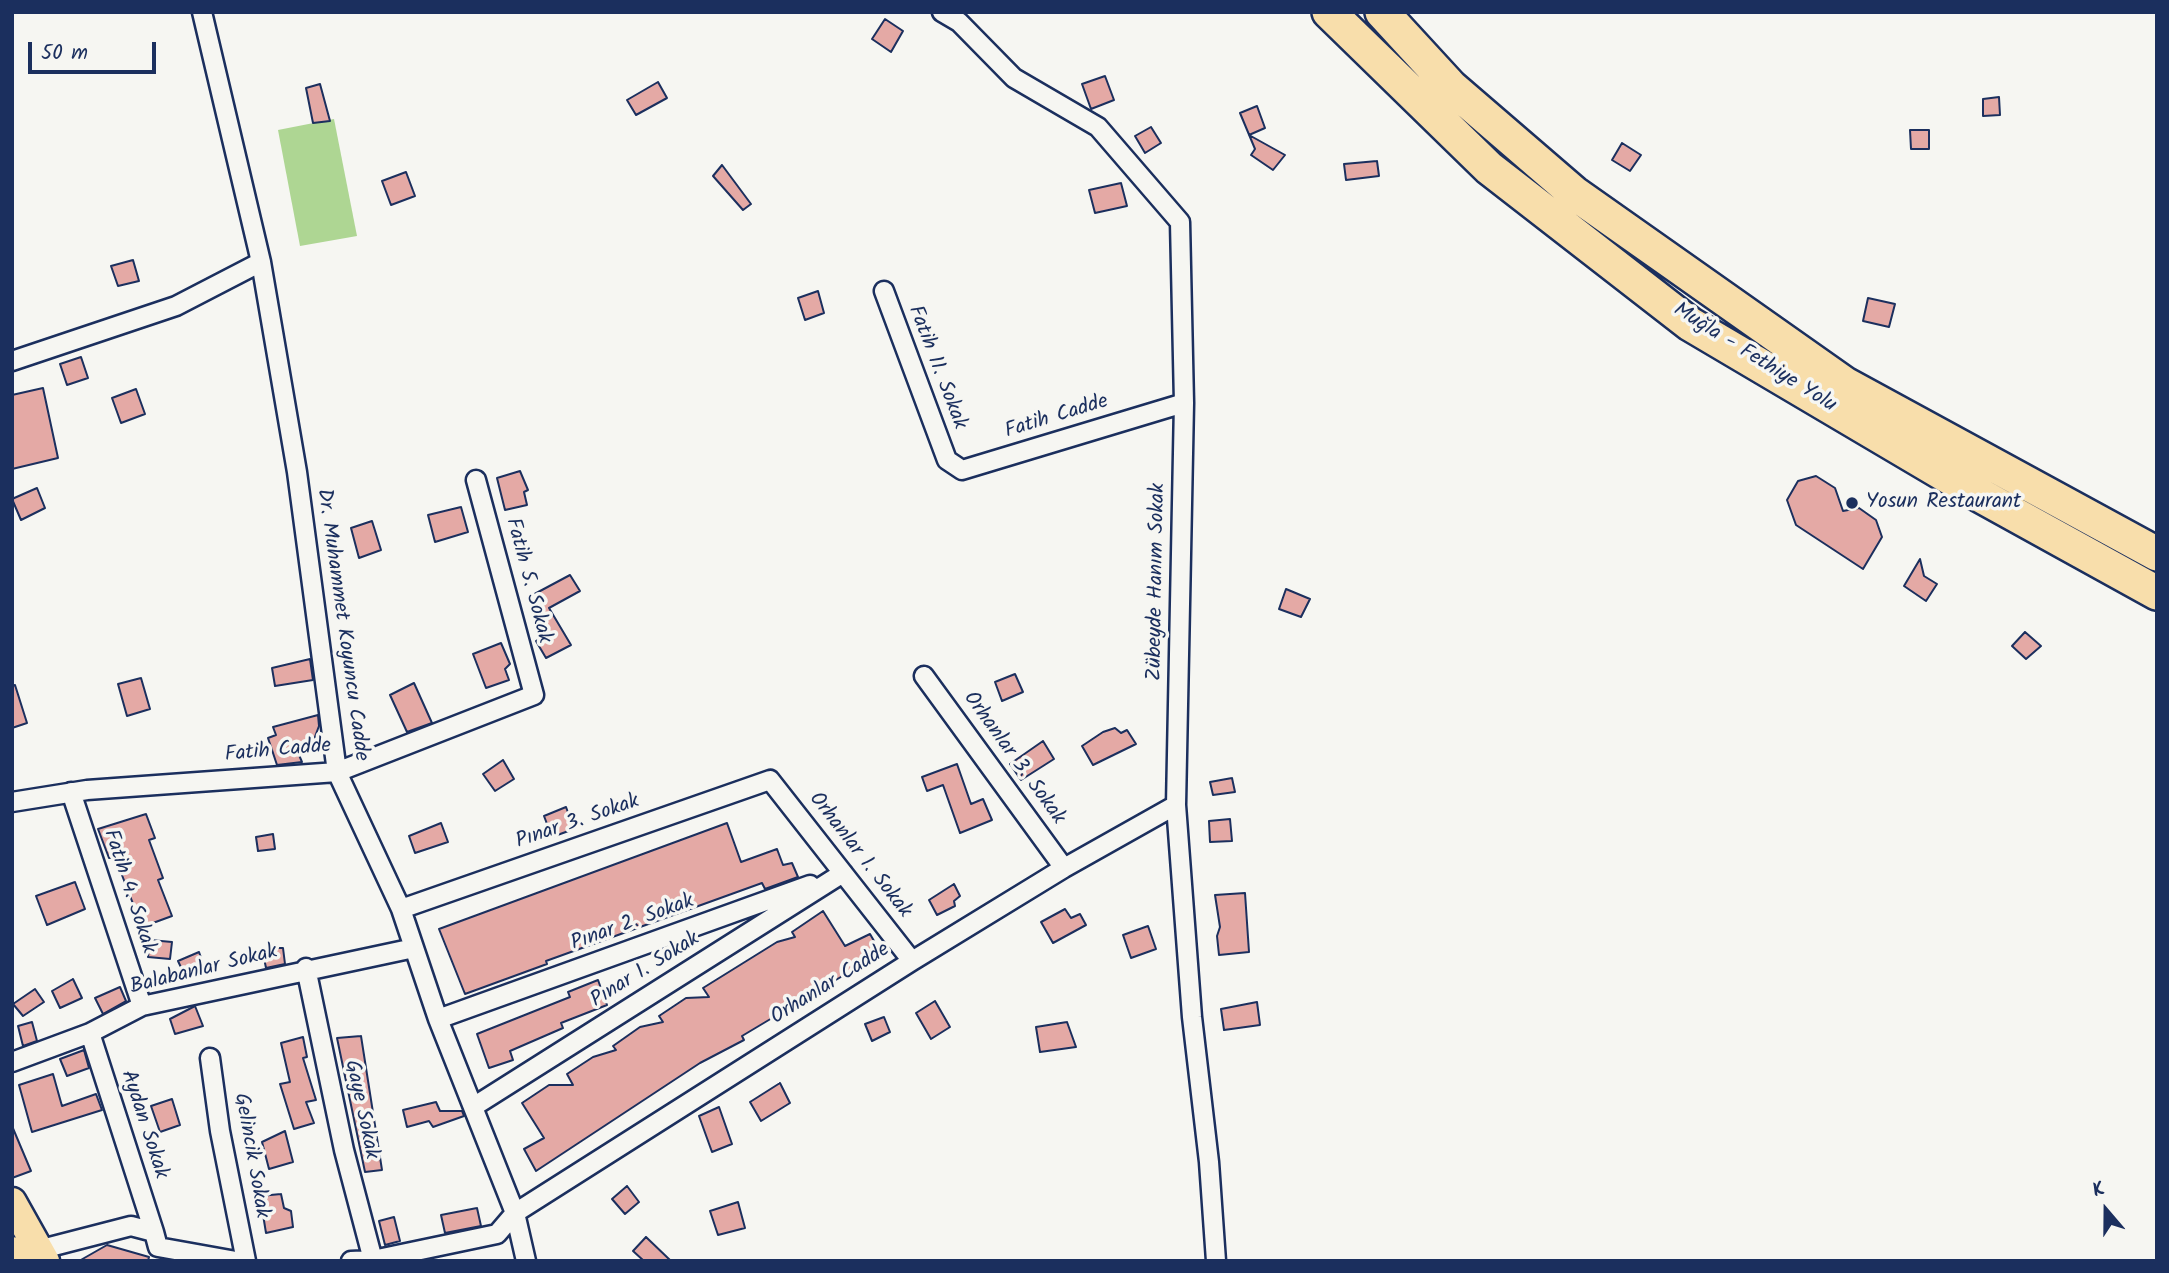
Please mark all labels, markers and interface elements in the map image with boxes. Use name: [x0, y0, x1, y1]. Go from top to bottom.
scale bar: [32, 28, 159, 72]
text: 50 m: [41, 37, 88, 70]
street label: Muğla - Fethiye Yolu: [1668, 299, 1840, 419]
street label: Fatih 11. Sokak: [901, 303, 971, 433]
street label: Fatih Cadde: [1002, 390, 1112, 446]
street label: Zübeyde Hanım Sokak: [1144, 483, 1172, 681]
street label: Dr. Muhammet Koyuncu Cadde: [309, 487, 373, 763]
place label: Yosun Restaurant: [1866, 490, 2021, 516]
marker: Yosun Restaurant: [1844, 495, 1860, 511]
street label: Fatih 5. Sokak: [498, 516, 556, 646]
street label: Orhanlar 3. Sokak: [956, 688, 1070, 830]
street label: Fatih Cadde: [224, 735, 332, 769]
street label: Orhanlar 1. Sokak: [802, 788, 916, 924]
street label: Pınar 3. Sokak: [513, 790, 643, 856]
street label: Fatih 4. Sokak: [96, 827, 160, 957]
street label: Pınar 2. Sokak: [568, 890, 698, 958]
street label: Pınar 1. Sokak: [587, 928, 705, 1014]
street label: Orhanlar Cadde: [767, 938, 895, 1032]
street label: Balabanlar Sokak: [128, 941, 280, 1001]
street label: Gaye Sokak: [337, 1058, 383, 1162]
street label: Aydan Sokak: [114, 1067, 172, 1183]
street label: Gelincik Sokak: [227, 1092, 273, 1220]
text: K: [2088, 1174, 2109, 1206]
north arrow: [2071, 1175, 2141, 1245]

